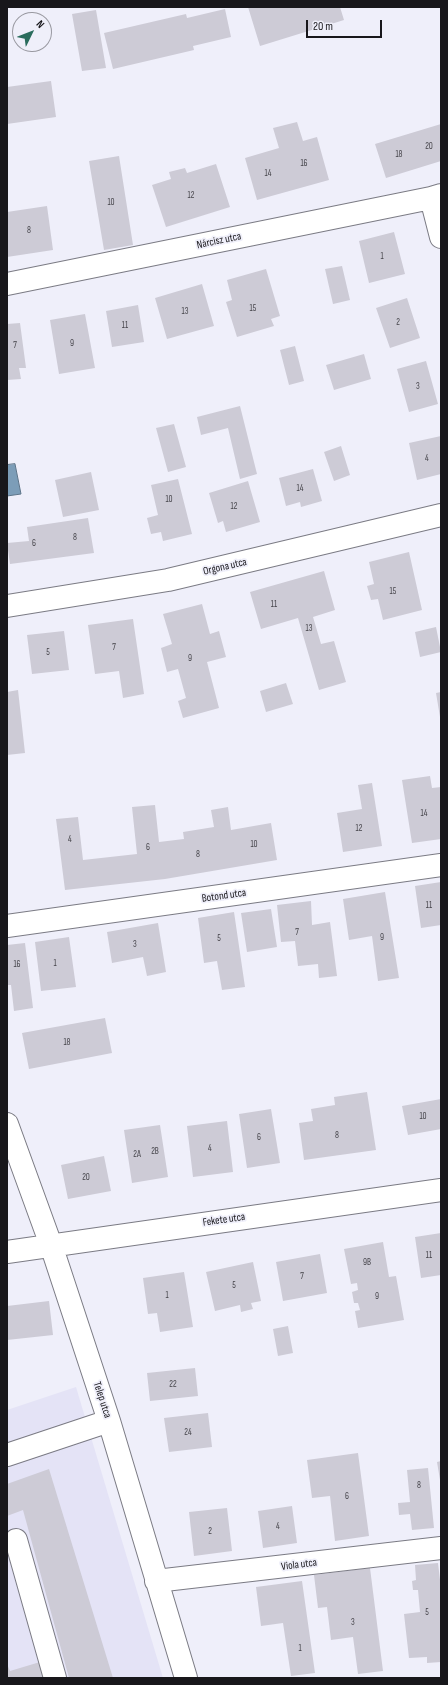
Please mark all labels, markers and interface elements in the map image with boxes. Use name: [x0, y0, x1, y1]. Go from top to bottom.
north arrow: [12, 12, 52, 52]
scale bar: [308, 12, 384, 38]
text: N: [34, 18, 47, 31]
text: 20 m: [313, 19, 333, 34]
house number: 20: [425, 142, 433, 152]
house number: 18: [395, 150, 403, 160]
house number: 16: [300, 159, 308, 169]
house number: 14: [265, 169, 271, 179]
house number: 12: [188, 191, 194, 201]
house number: 10: [107, 198, 115, 208]
house number: 8: [27, 226, 31, 236]
street label: Nárcisz utca: [196, 230, 242, 252]
house number: 1: [380, 252, 384, 262]
house number: 15: [250, 304, 256, 314]
house number: 13: [182, 307, 188, 317]
house number: 2: [396, 318, 400, 328]
house number: 11: [122, 321, 128, 331]
house number: 9: [70, 339, 74, 349]
house number: 7: [13, 341, 17, 351]
house number: 3: [416, 382, 420, 392]
house number: 4: [425, 454, 429, 464]
house number: 14: [297, 484, 303, 494]
house number: 10: [165, 495, 173, 505]
house number: 12: [231, 502, 237, 512]
house number: 8: [73, 533, 77, 543]
house number: 6: [32, 539, 36, 549]
street label: Orgona utca: [202, 556, 248, 578]
house number: 15: [390, 587, 396, 597]
house number: 11: [271, 600, 277, 610]
house number: 13: [306, 624, 312, 634]
house number: 7: [112, 643, 116, 653]
house number: 5: [46, 648, 50, 658]
house number: 9: [188, 654, 192, 664]
house number: 14: [421, 809, 427, 819]
house number: 12: [356, 824, 362, 834]
house number: 4: [68, 835, 72, 845]
house number: 10: [250, 840, 258, 850]
house number: 6: [146, 843, 150, 853]
house number: 8: [196, 850, 200, 860]
street label: Botond utca: [201, 886, 247, 906]
house number: 11: [426, 901, 432, 911]
house number: 7: [295, 928, 299, 938]
house number: 9: [380, 933, 384, 943]
house number: 5: [217, 934, 221, 944]
house number: 3: [133, 940, 137, 950]
house number: 1: [53, 959, 57, 969]
house number: 16: [13, 960, 21, 970]
house number: 18: [63, 1038, 71, 1048]
house number: 10: [419, 1112, 427, 1122]
house number: 8: [335, 1131, 339, 1141]
house number: 6: [257, 1133, 261, 1143]
house number: 4: [208, 1144, 212, 1154]
house number: 2B: [151, 1147, 159, 1157]
house number: 2A: [133, 1150, 141, 1160]
house number: 20: [82, 1173, 90, 1183]
street label: Fekete utca: [202, 1210, 246, 1230]
house number: 11: [426, 1251, 432, 1261]
house number: 9B: [363, 1258, 371, 1268]
house number: 7: [300, 1272, 304, 1282]
house number: 5: [232, 1281, 236, 1291]
house number: 1: [165, 1291, 169, 1301]
house number: 9: [375, 1292, 379, 1302]
street label: Telep utca: [90, 1380, 114, 1420]
house number: 22: [169, 1380, 177, 1390]
house number: 24: [184, 1428, 192, 1438]
house number: 8: [417, 1481, 421, 1491]
house number: 6: [345, 1492, 349, 1502]
house number: 4: [276, 1522, 280, 1532]
house number: 2: [208, 1527, 212, 1537]
street label: Viola utca: [280, 1556, 318, 1574]
house number: 5: [425, 1608, 429, 1618]
house number: 3: [351, 1618, 355, 1628]
house number: 1: [298, 1644, 302, 1654]

